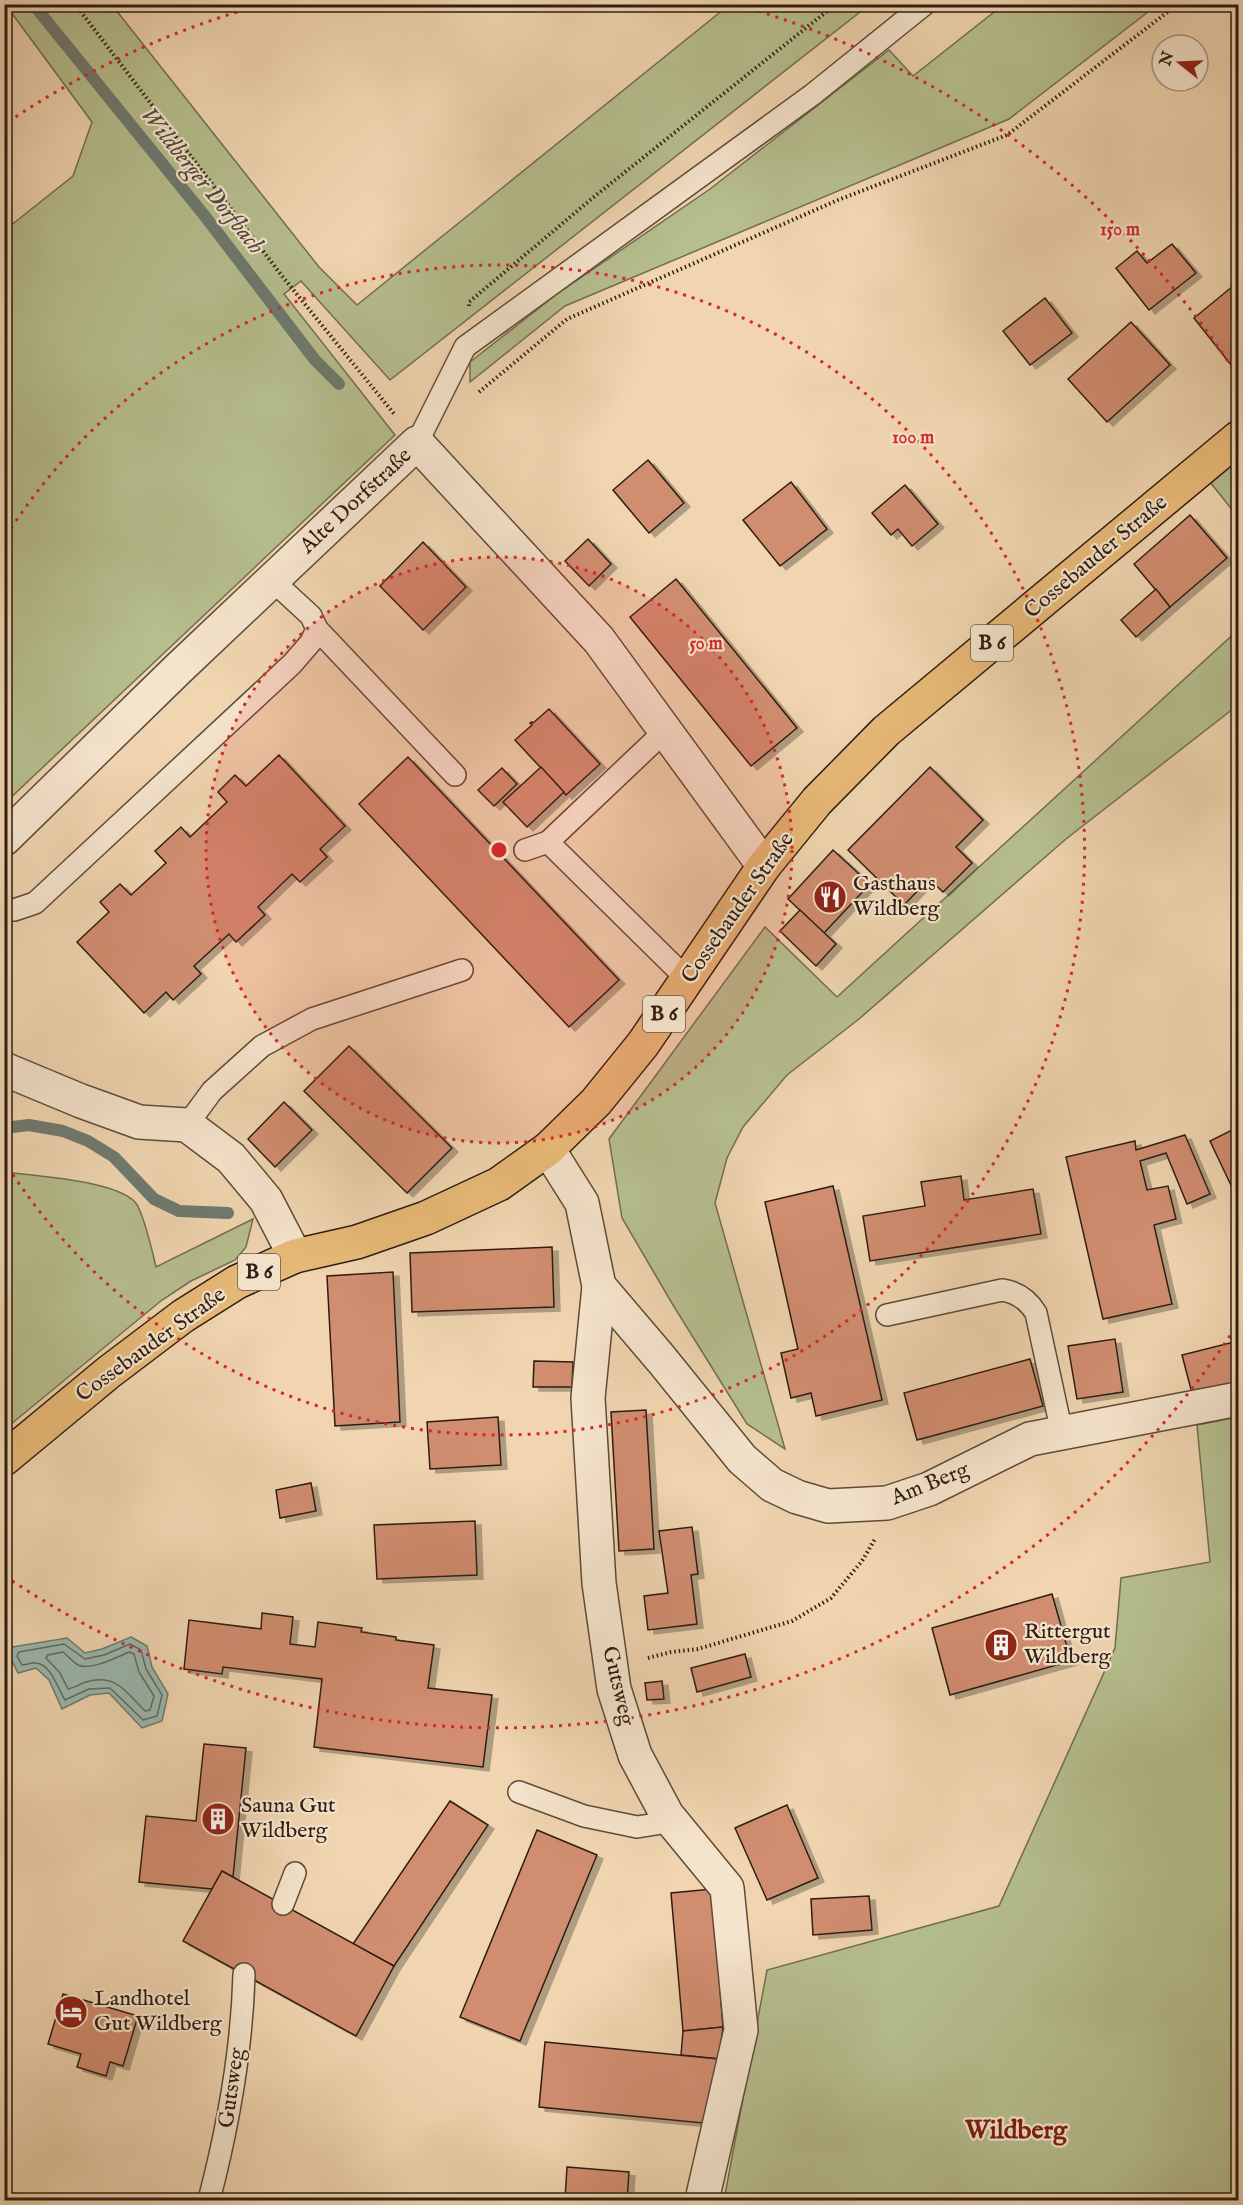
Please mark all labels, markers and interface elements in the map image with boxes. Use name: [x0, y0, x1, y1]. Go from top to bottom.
north arrow: [1150, 33, 1210, 93]
text: N: [1156, 49, 1179, 70]
water label: Wildberger Dorfbach: [133, 101, 271, 261]
text: 150 m: [1100, 219, 1140, 242]
text: 100 m: [892, 427, 934, 450]
street label: Alte Dorfstraße: [293, 442, 418, 561]
street label: Cossebauder Straße: [1019, 489, 1173, 625]
road number: B 6: [971, 625, 1013, 661]
text: 50 m: [689, 633, 723, 656]
street label: Cossebauder Straße: [675, 827, 801, 989]
centre of rings: [489, 840, 509, 860]
place label: Gasthaus Wildberg: [853, 870, 940, 923]
restaurant icon: Gasthaus Wildberg: [812, 879, 848, 915]
road number: B 6: [643, 996, 685, 1032]
road number: B 6: [238, 1254, 280, 1290]
street label: Cossebauder Straße: [71, 1281, 231, 1409]
street label: Am Berg: [886, 1455, 974, 1513]
place label: Rittergut Wildberg: [1024, 1618, 1111, 1671]
building icon: Rittergut Wildberg: [983, 1627, 1019, 1663]
street label: Gutsweg: [595, 1644, 641, 1729]
place label: Sauna Gut Wildberg: [241, 1792, 336, 1845]
building icon: Sauna Gut Wildberg: [200, 1801, 236, 1837]
place label: Landhotel Gut Wildberg: [94, 1985, 223, 2038]
hotel icon: Landhotel Gut Wildberg: [53, 1994, 89, 2030]
street label: Gutsweg: [213, 2045, 252, 2130]
district label: Wildberg: [964, 2114, 1068, 2147]

